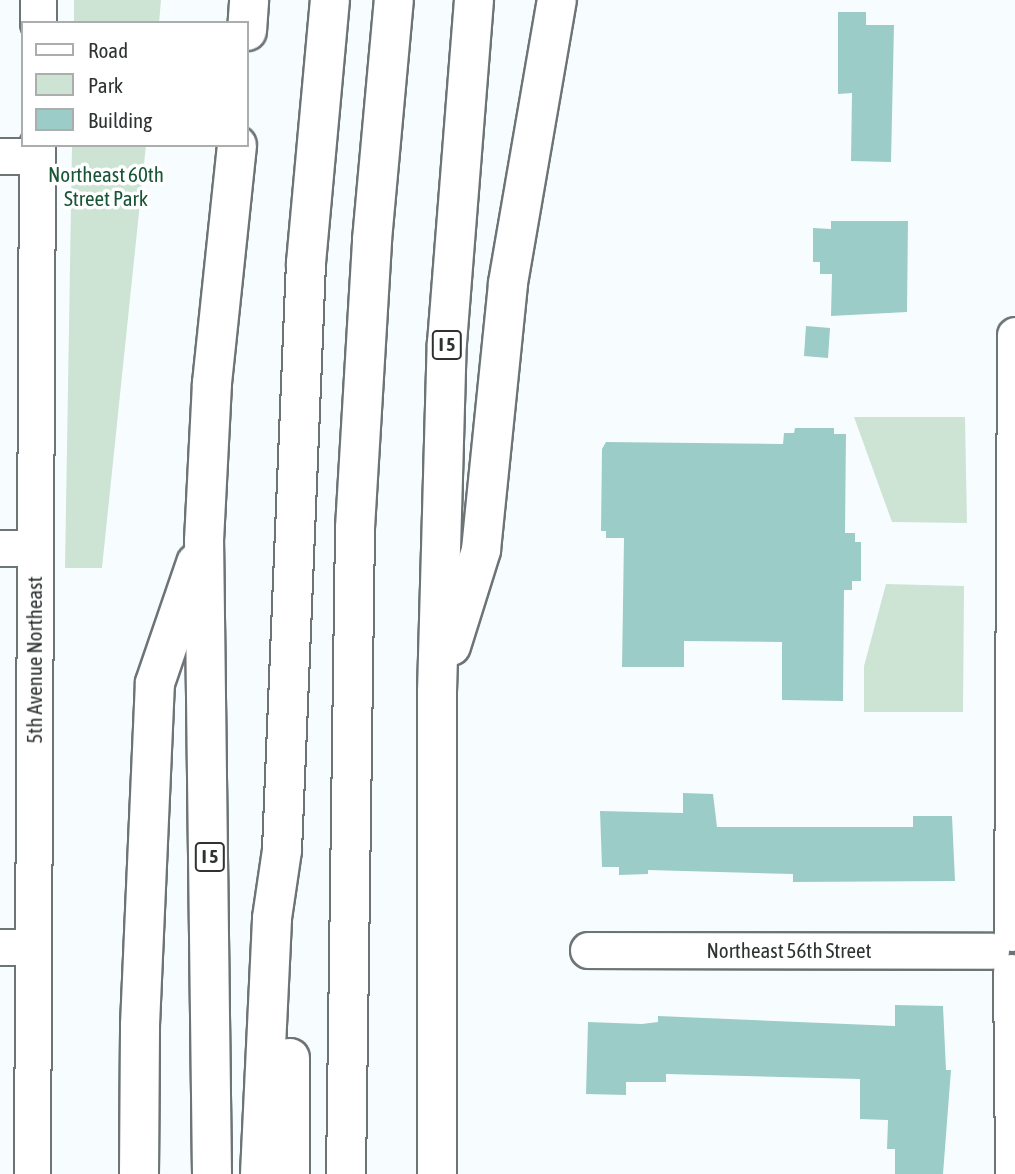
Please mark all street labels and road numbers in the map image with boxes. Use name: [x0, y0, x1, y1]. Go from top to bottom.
road number: I 5: [431, 330, 463, 360]
street label: 5th Avenue Northeast: [21, 576, 47, 744]
road number: I 5: [194, 842, 226, 872]
street label: Northeast 56th Street: [706, 937, 872, 963]

